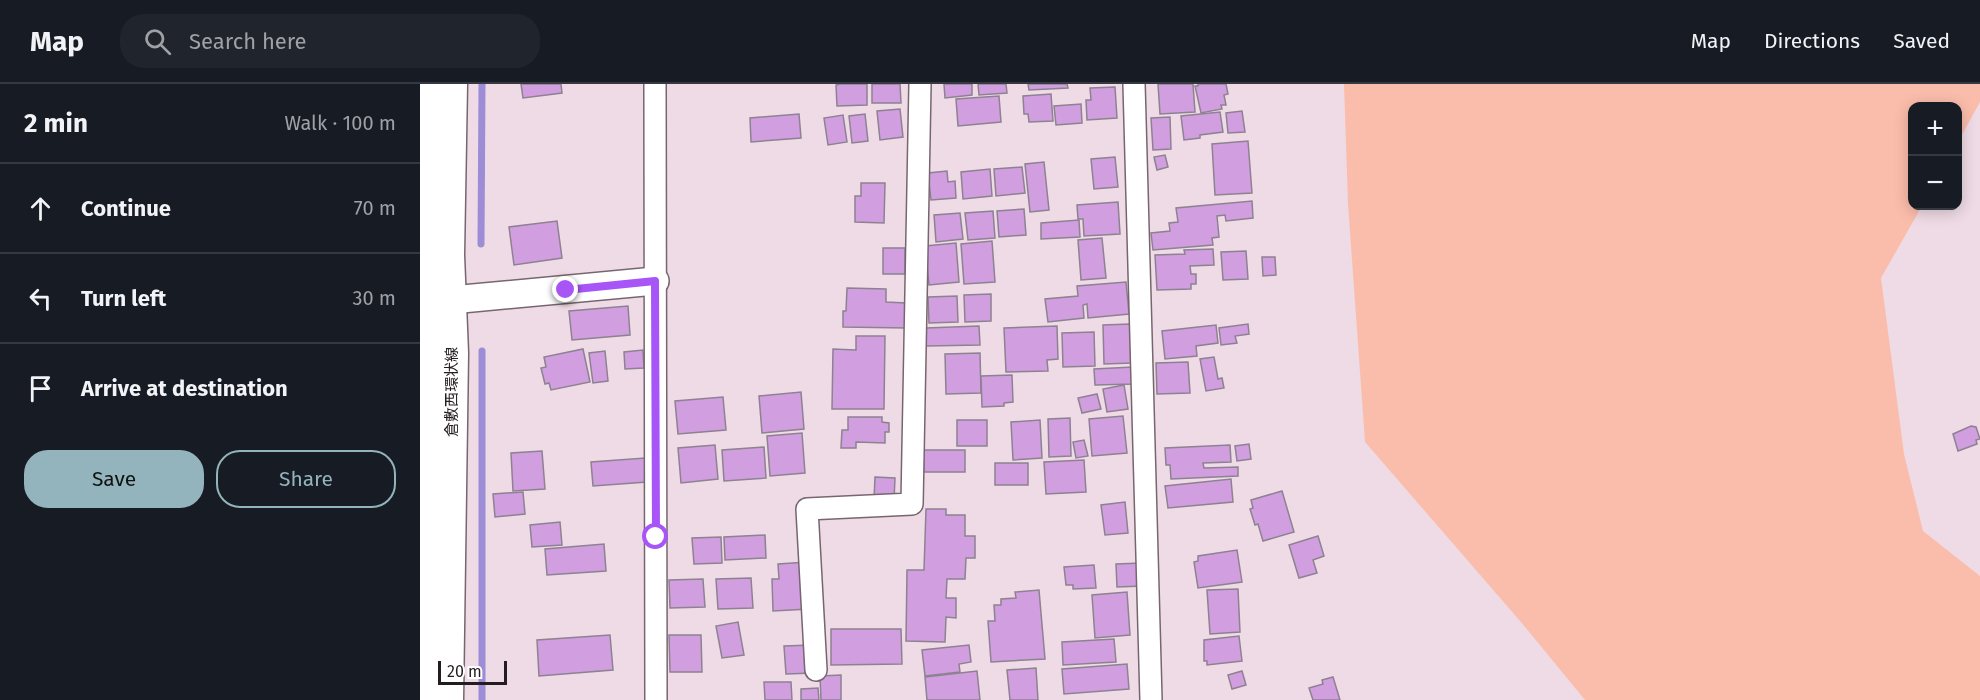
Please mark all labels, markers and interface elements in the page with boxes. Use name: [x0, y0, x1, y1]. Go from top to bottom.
search box: [120, 14, 540, 68]
text: Map: [30, 25, 84, 58]
icon: search: [141, 25, 174, 58]
text: Search here: [189, 28, 307, 55]
text: Map: [1691, 28, 1731, 54]
text: Directions: [1764, 28, 1860, 54]
text: Saved: [1893, 28, 1950, 54]
map controls: [1908, 102, 1962, 210]
button: +: [1908, 102, 1962, 156]
text: 2 min: [24, 108, 88, 139]
text: Walk · 100 m: [284, 111, 396, 135]
button: −: [1908, 156, 1962, 210]
icon: ahead: [24, 192, 57, 225]
text: Continue: [81, 195, 171, 222]
text: 70 m: [354, 196, 396, 220]
route end: [552, 276, 578, 302]
icon: left: [24, 282, 57, 315]
text: Turn left: [81, 285, 166, 312]
text: 30 m: [352, 286, 396, 310]
street label: 倉敷西環状線: [443, 347, 461, 437]
icon: arrive: [24, 372, 57, 405]
text: Arrive at destination: [81, 375, 288, 402]
button: Save: [24, 450, 204, 508]
button: Share: [216, 450, 396, 508]
route start: [642, 523, 668, 549]
scale bar: [438, 658, 507, 686]
text: 20 m: [447, 662, 482, 681]

